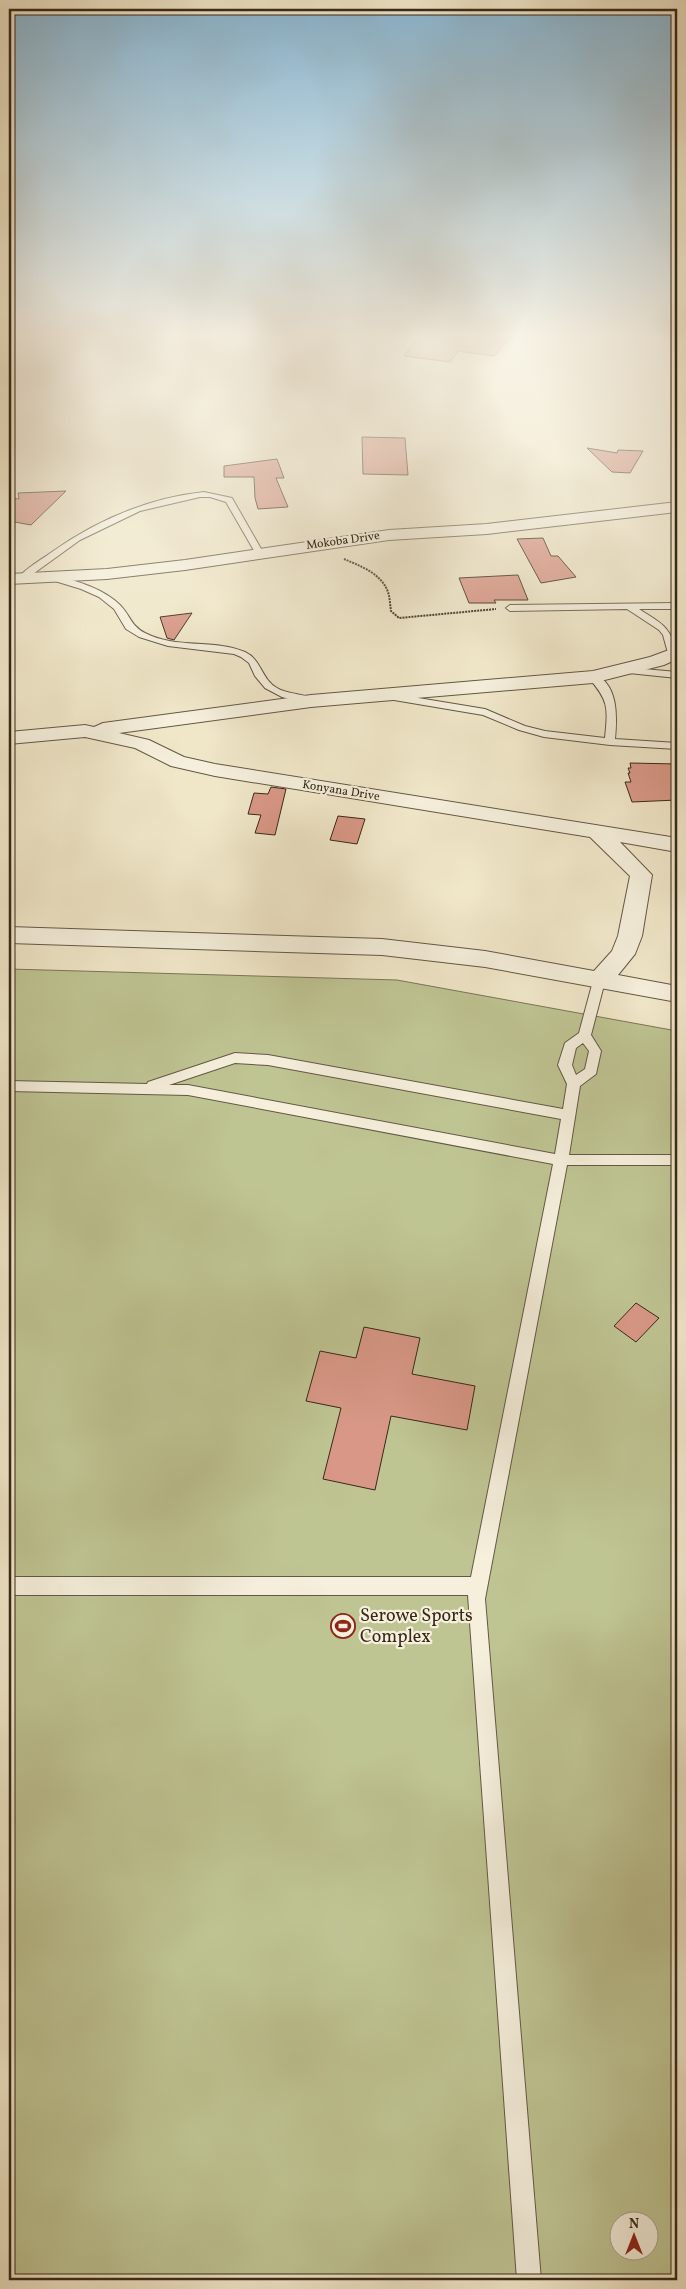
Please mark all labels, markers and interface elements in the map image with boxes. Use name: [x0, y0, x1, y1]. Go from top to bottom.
street label: Mokoba Drive: [305, 528, 381, 554]
street label: Konyana Drive: [301, 777, 381, 805]
place label: Serowe Sports Complex: [360, 1604, 473, 1650]
sports icon: Serowe Sports Complex: [330, 1613, 356, 1639]
north arrow: [608, 2212, 658, 2262]
text: N: [629, 2215, 639, 2234]

